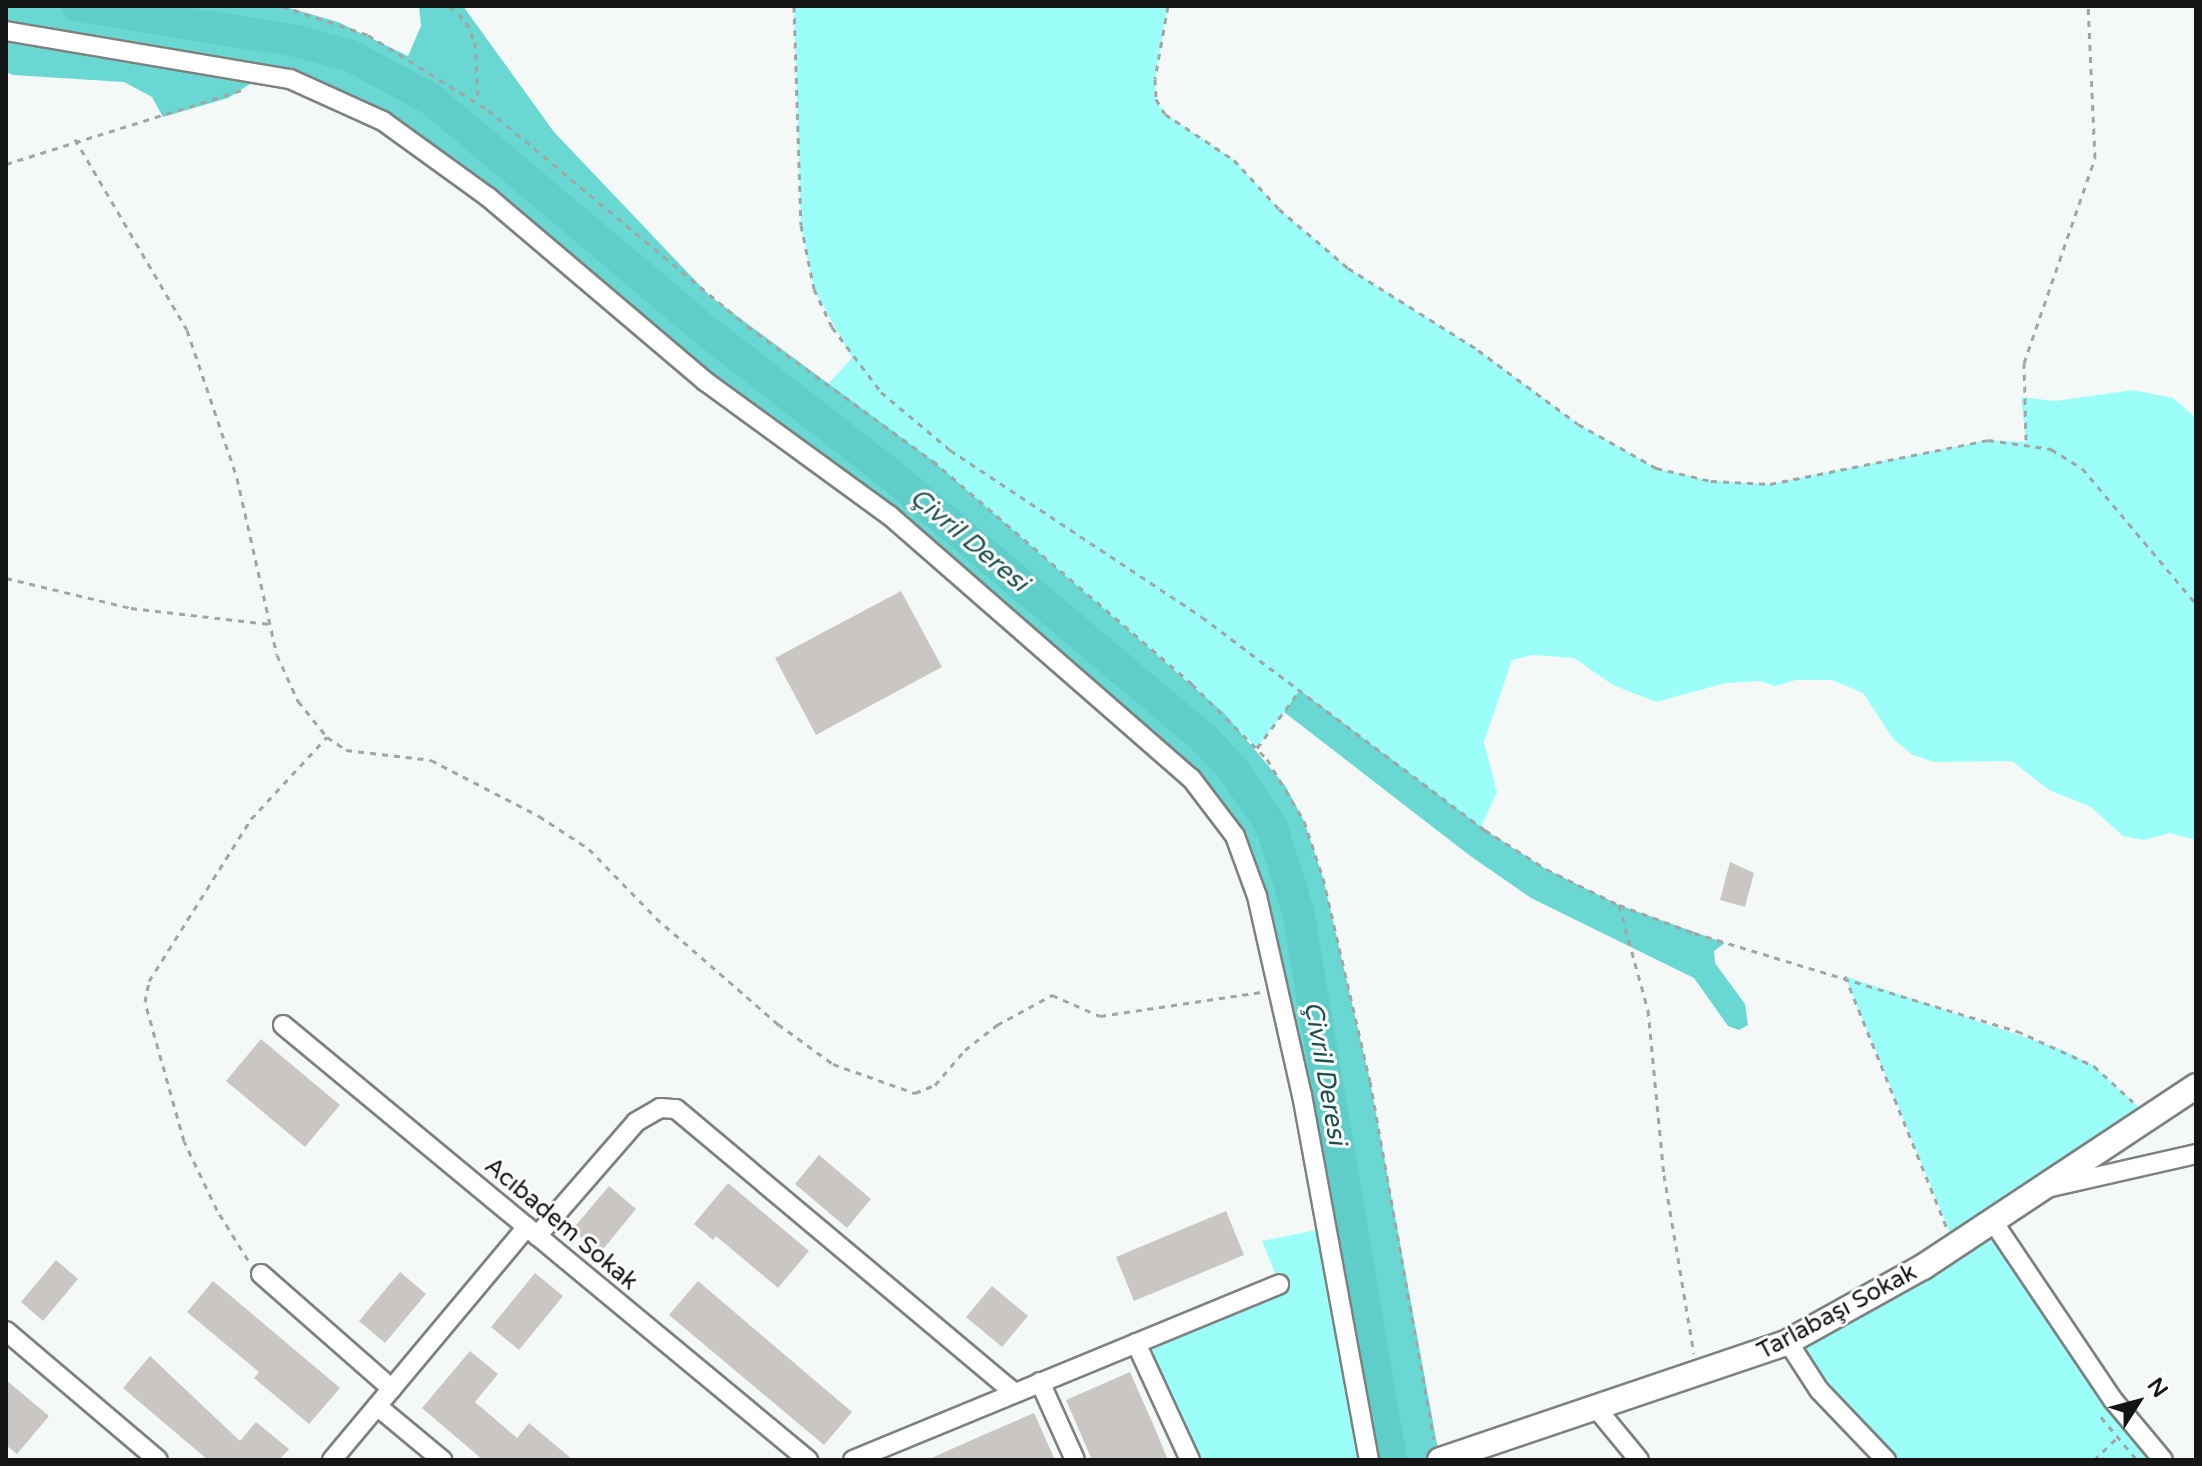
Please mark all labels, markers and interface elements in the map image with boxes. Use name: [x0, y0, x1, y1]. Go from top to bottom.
water label: Çivril Deresi: [903, 481, 1035, 599]
water label: Çivril Deresi: [1297, 999, 1353, 1147]
street label: Acıbadem Sokak: [479, 1152, 643, 1296]
street label: Tarlabaşı Sokak: [1753, 1258, 1921, 1366]
north arrow: [2098, 1362, 2178, 1442]
text: N: [2142, 1373, 2173, 1403]

